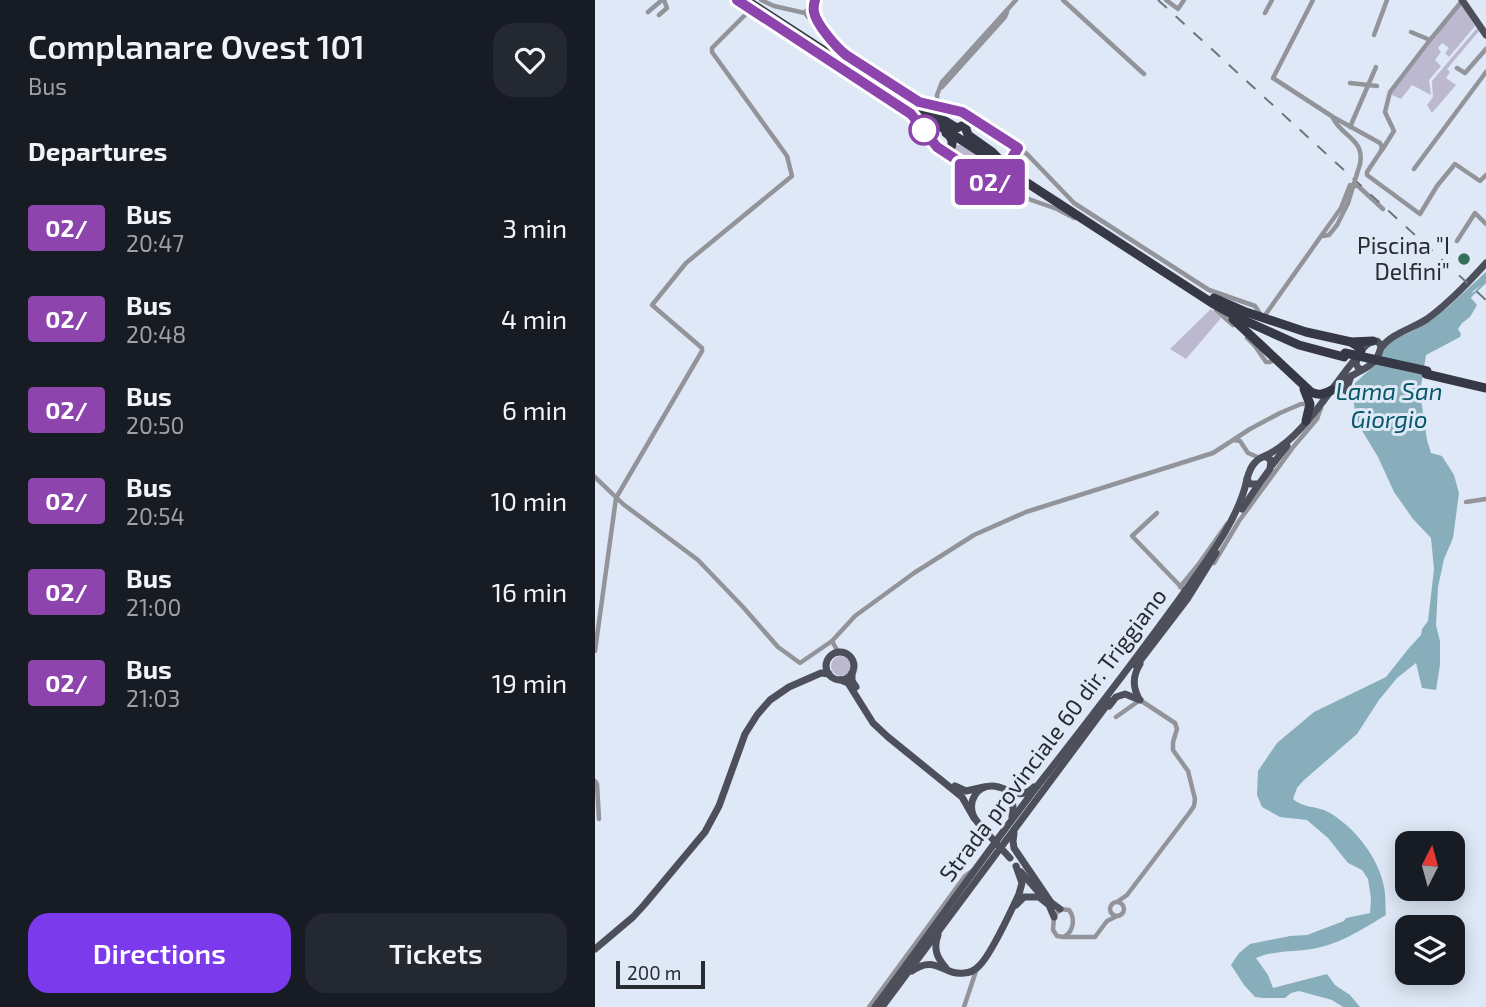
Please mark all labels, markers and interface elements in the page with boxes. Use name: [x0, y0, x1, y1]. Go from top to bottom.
button: heart: [493, 23, 567, 97]
text: Complanare Ovest 101: [28, 26, 365, 66]
text: Bus: [28, 72, 67, 100]
unlabelled marker: [909, 115, 939, 145]
text: Departures: [28, 135, 167, 166]
line badge: 02/: [950, 159, 1030, 205]
text: 02/: [969, 167, 1011, 196]
text: Bus: [126, 198, 172, 229]
text: 3 min: [502, 212, 567, 243]
text: 02/: [45, 213, 88, 242]
text: 20:47: [126, 229, 184, 257]
place label: Piscina "I Delfini": [1357, 231, 1450, 285]
marker: Piscina "I Delfini": [1456, 251, 1472, 267]
text: Bus: [126, 289, 172, 320]
text: 4 min: [501, 303, 567, 334]
text: 02/: [45, 304, 88, 333]
text: 20:48: [126, 320, 186, 348]
water label: Lama San Giorgio: [1335, 376, 1443, 433]
text: Bus: [126, 380, 172, 411]
text: 6 min: [502, 394, 567, 425]
text: 02/: [45, 395, 88, 424]
text: 20:50: [126, 411, 184, 439]
text: Bus: [126, 471, 172, 502]
text: 10 min: [491, 485, 567, 516]
text: 02/: [45, 486, 88, 515]
text: 20:54: [126, 502, 185, 530]
text: Bus: [126, 562, 172, 593]
text: 16 min: [492, 576, 567, 607]
text: 02/: [45, 577, 88, 606]
street label: Strada provinciale 60 dir. Triggiano: [933, 582, 1172, 887]
text: 21:00: [126, 593, 181, 621]
text: Bus: [126, 653, 172, 684]
text: 19 min: [492, 667, 567, 698]
text: 02/: [45, 668, 88, 697]
text: 21:03: [126, 684, 180, 712]
north arrow: [1395, 831, 1465, 901]
map controls: [1395, 831, 1465, 985]
button: Directions: [28, 913, 291, 993]
button: Tickets: [305, 913, 567, 993]
button: layers: [1395, 915, 1465, 985]
scale bar: [616, 958, 705, 990]
text: 200 m: [627, 961, 681, 984]

